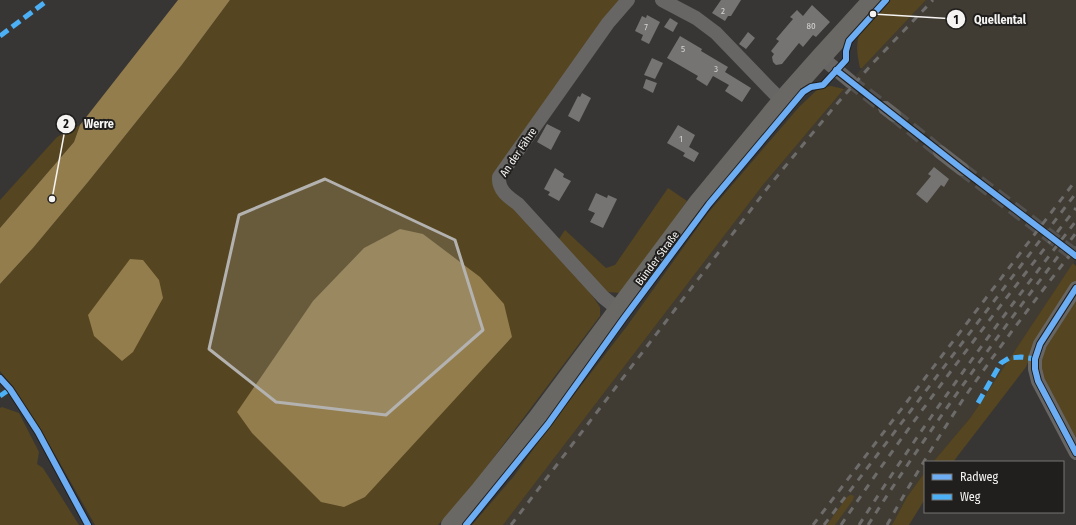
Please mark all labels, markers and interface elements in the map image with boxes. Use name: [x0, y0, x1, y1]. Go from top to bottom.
house number: 2: [721, 6, 725, 16]
callout: Quellental: [946, 7, 1034, 31]
text: 1: [953, 13, 959, 27]
text: Quellental: [974, 13, 1027, 27]
house number: 80: [806, 21, 816, 31]
house number: 7: [644, 22, 648, 32]
house number: 5: [681, 44, 685, 54]
house number: 3: [714, 64, 718, 74]
callout: Werre: [56, 112, 122, 136]
text: 2: [62, 117, 69, 131]
text: Werre: [84, 117, 114, 131]
street label: An der Fähre: [497, 125, 540, 179]
house number: 1: [679, 134, 683, 144]
street label: Bünder Straße: [633, 229, 682, 288]
legend: [924, 461, 1064, 513]
text: Radweg: [960, 470, 999, 484]
text: Weg: [960, 490, 981, 504]

